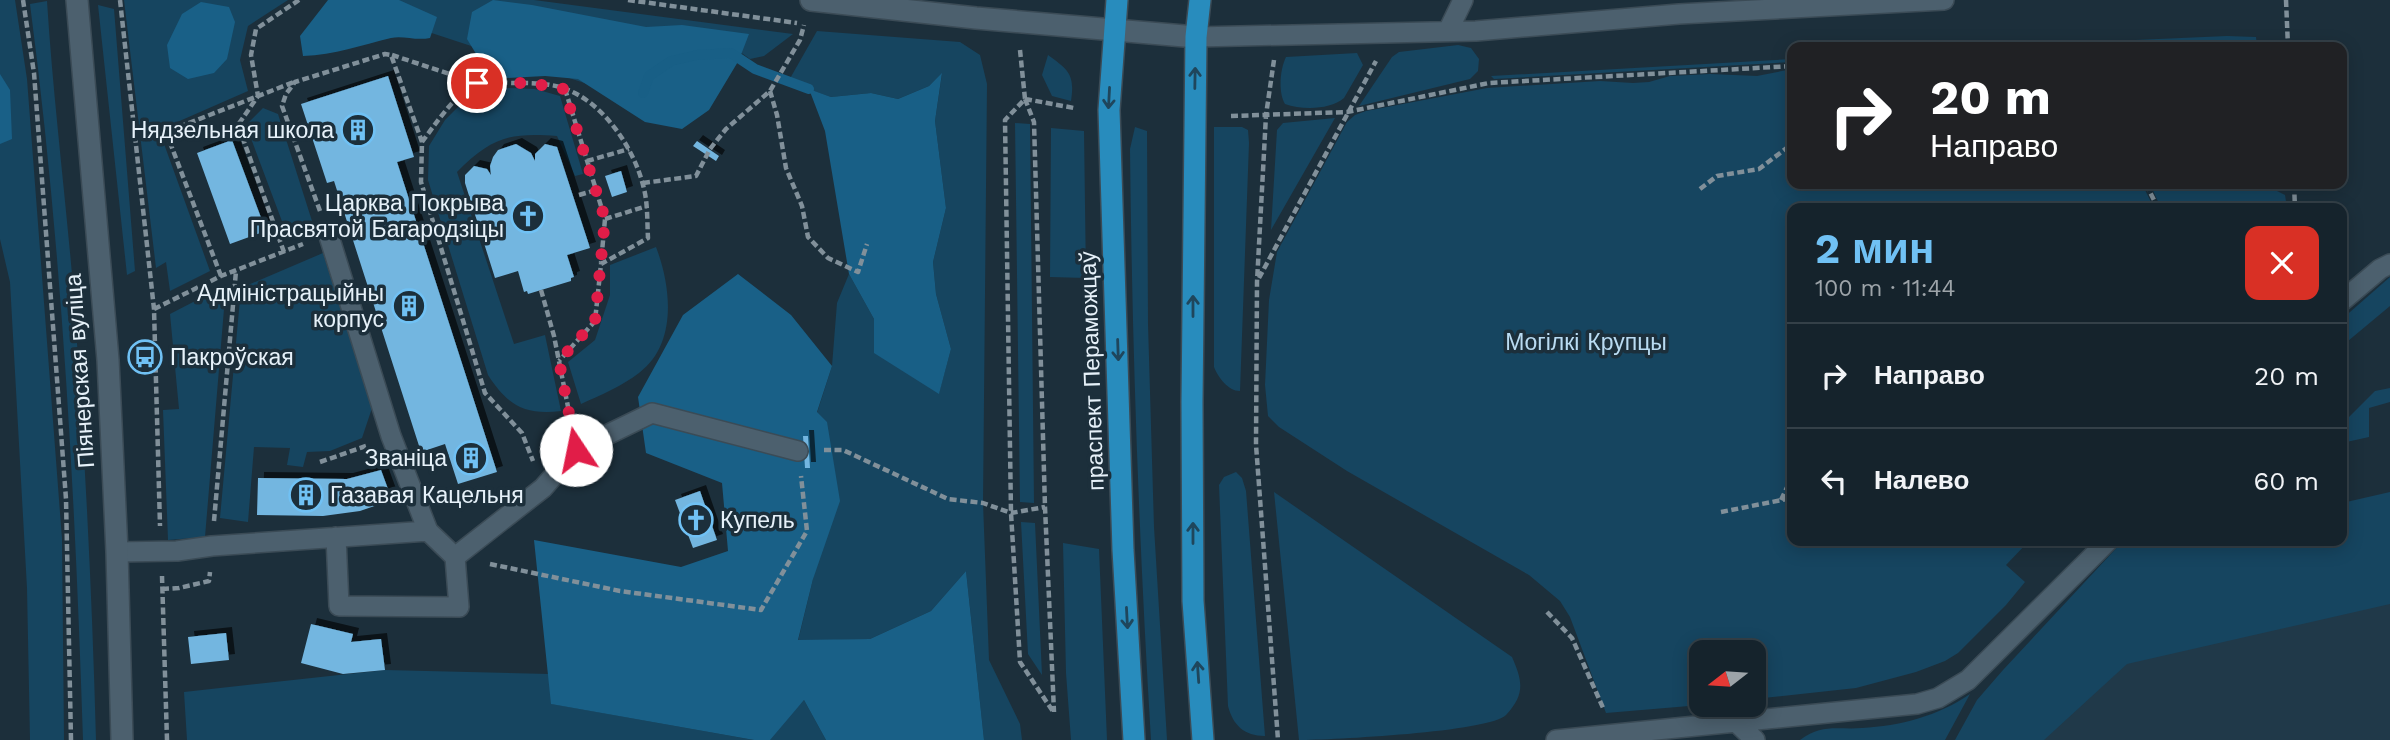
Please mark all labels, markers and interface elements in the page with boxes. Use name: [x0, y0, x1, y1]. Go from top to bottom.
pin: [447, 53, 507, 113]
icon: arrive: [458, 64, 496, 102]
one-way arrow: [1188, 67, 1202, 90]
text: 20 m: [1930, 68, 2051, 126]
icon: right: [1815, 70, 1906, 161]
one-way arrow: [1103, 87, 1116, 110]
building icon: Нядзельная школа: [339, 111, 377, 149]
place label: Нядзельная школа: [131, 117, 334, 144]
text: Направо: [1930, 127, 2058, 165]
place label: Царква Покрыва Прасвятой Багародзіцы: [250, 190, 504, 243]
church icon: Царква Покрыва Прасвятой Багародзіцы: [509, 197, 547, 235]
text: 2 мин: [1815, 224, 1934, 273]
button: close: [2245, 226, 2319, 300]
street label: праспект Пераможцаў: [1074, 250, 1110, 491]
street label: Піянерская вуліца: [60, 273, 100, 469]
text: 100 m · 11:44: [1815, 275, 1956, 302]
place label: Адміністрацыйны корпус: [197, 280, 384, 333]
building icon: Адміністрацыйны корпус: [390, 287, 428, 325]
one-way arrow: [1186, 294, 1200, 317]
park label: Могілкі Крупцы: [1505, 329, 1667, 356]
bus stop icon: Пакроўская: [126, 338, 164, 376]
one-way arrow: [1112, 338, 1125, 361]
place label: Пакроўская: [170, 344, 294, 371]
icon: right: [1815, 357, 1853, 395]
text: Направо: [1874, 360, 1985, 390]
text: 20 m: [2254, 361, 2319, 391]
position arrow: [539, 413, 613, 487]
building icon: Званіца: [452, 439, 490, 477]
place label: Званіца: [365, 445, 447, 472]
icon: left: [1815, 462, 1853, 500]
text: Налево: [1874, 465, 1969, 495]
text: 60 m: [2253, 466, 2319, 496]
building icon: Газавая Кацельня: [287, 476, 325, 514]
place label: Газавая Кацельня: [330, 482, 524, 509]
church icon: Купель: [677, 501, 715, 539]
place label: Купель: [720, 507, 795, 534]
one-way arrow: [1186, 522, 1200, 545]
one-way arrow: [1121, 606, 1134, 629]
north arrow: [1689, 640, 1766, 718]
map controls: [1689, 640, 1766, 717]
one-way arrow: [1191, 661, 1204, 684]

